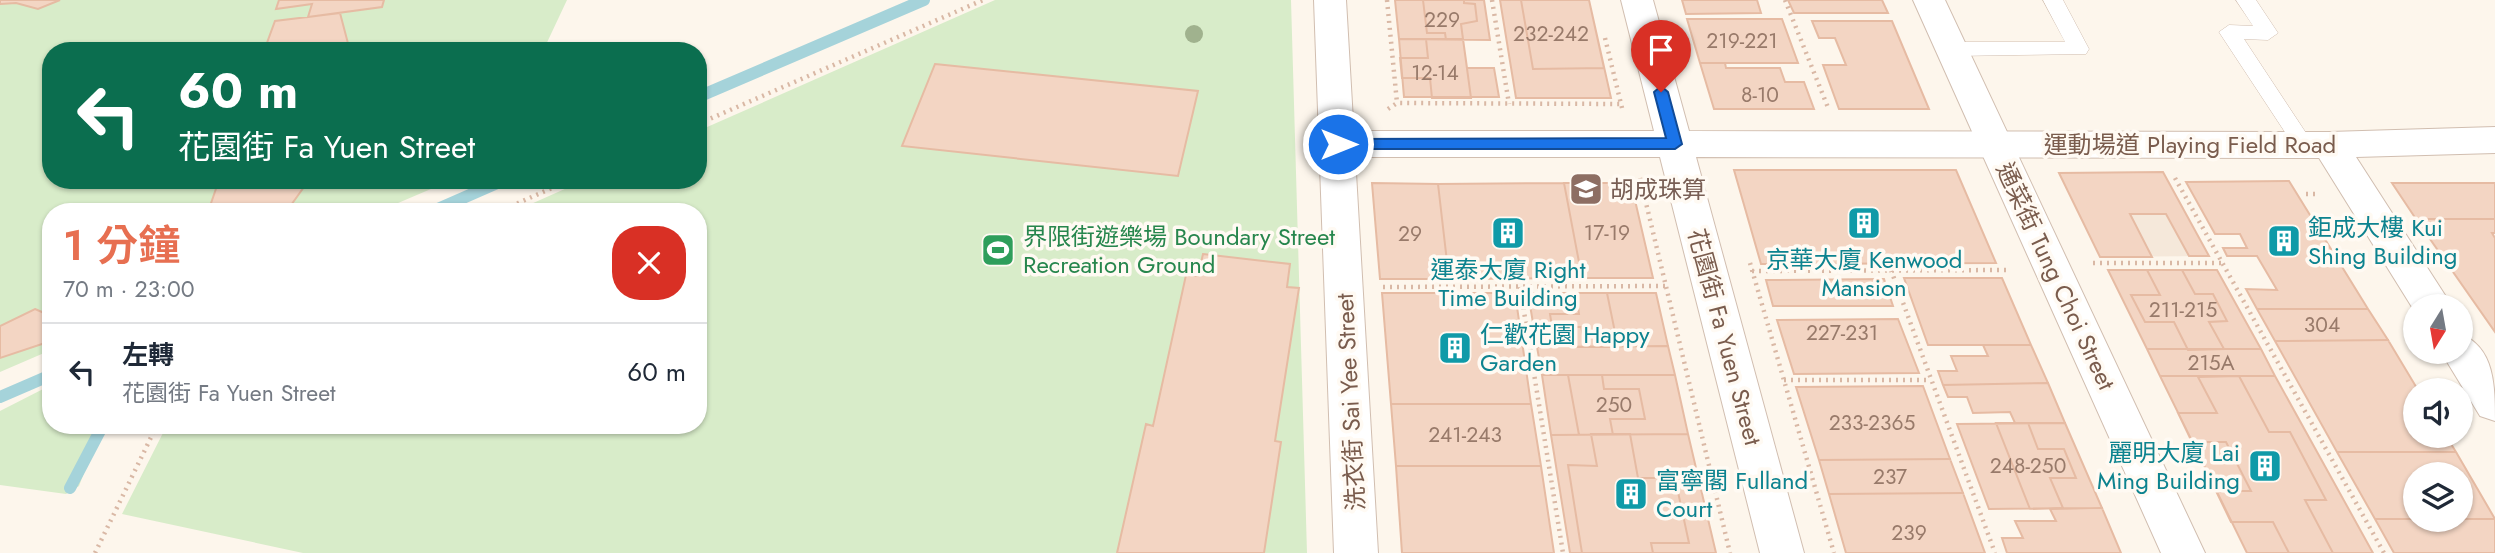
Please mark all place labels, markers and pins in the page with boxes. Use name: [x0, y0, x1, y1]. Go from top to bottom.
pin: [1631, 20, 1691, 92]
school or university icon: 胡成珠算: [1567, 170, 1605, 208]
place label: 胡成珠算: [1610, 172, 1706, 207]
building icon: 京華大廈 Kenwood Mansion: [1845, 204, 1883, 242]
place label: 鉅成大樓 Kui Shing Building: [2308, 210, 2457, 273]
building icon: 運泰大廈 Right Time Building: [1489, 214, 1527, 252]
place label: 界限街遊樂場 Boundary Street Recreation Ground: [1023, 219, 1335, 282]
building icon: 鉅成大樓 Kui Shing Building: [2265, 222, 2303, 260]
sports icon: 界限街遊樂場 Boundary Street Recreation Ground: [979, 231, 1017, 269]
place label: 京華大廈 Kenwood Mansion: [1766, 242, 1962, 305]
place label: 運泰大廈 Right Time Building: [1431, 252, 1586, 315]
place label: 仁歡花園 Happy Garden: [1480, 317, 1650, 380]
building icon: 仁歡花園 Happy Garden: [1436, 329, 1474, 367]
place label: 麗明大廈 Lai Ming Building: [2097, 435, 2240, 498]
building icon: 麗明大廈 Lai Ming Building: [2246, 447, 2284, 485]
place label: 富寧閣 Fulland Court: [1656, 463, 1808, 526]
building icon: 富寧閣 Fulland Court: [1612, 475, 1650, 513]

